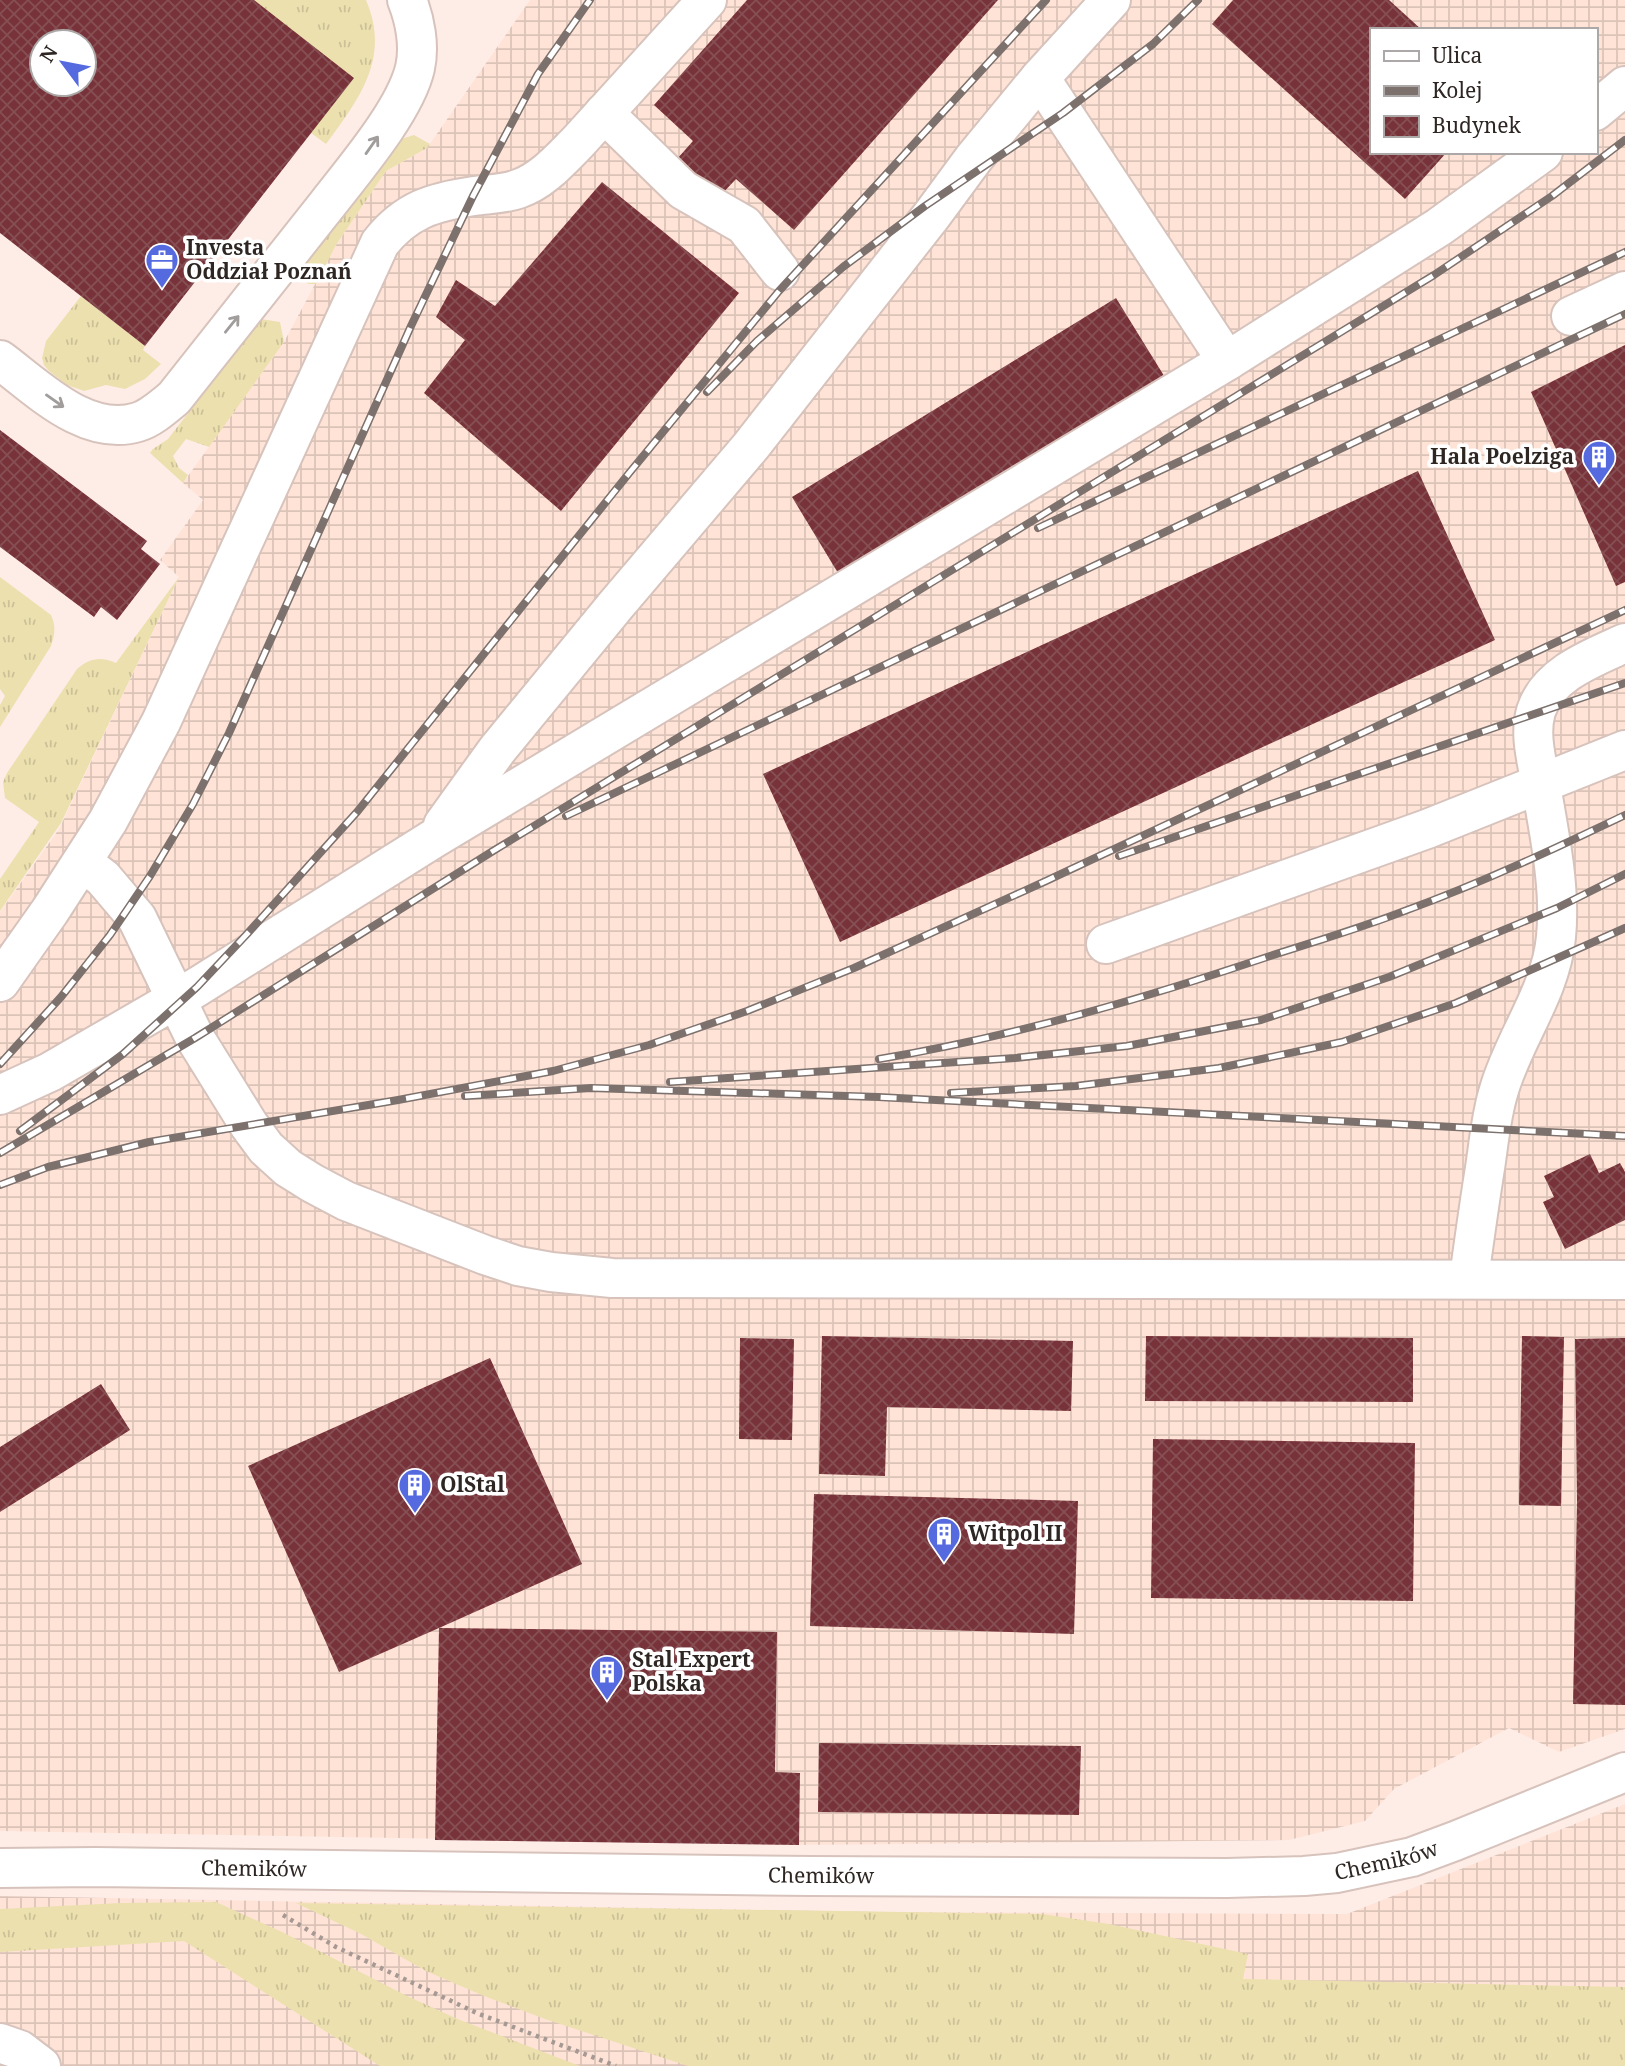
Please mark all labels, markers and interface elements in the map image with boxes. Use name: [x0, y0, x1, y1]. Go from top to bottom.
north arrow: [28, 28, 98, 98]
legend: [1370, 28, 1597, 154]
text: N: [34, 41, 64, 67]
text: Ulica: [1432, 41, 1482, 69]
text: Kolej: [1432, 76, 1482, 104]
text: Budynek: [1432, 111, 1522, 139]
one-way arrow: [365, 136, 379, 155]
place label: Investa Oddział Poznań: [186, 233, 352, 285]
office icon: Investa Oddział Poznań: [143, 241, 181, 290]
one-way arrow: [225, 316, 240, 334]
one-way arrow: [45, 393, 64, 408]
building icon: Hala Poelziga: [1580, 438, 1618, 487]
place label: Hala Poelziga: [1430, 442, 1574, 470]
building icon: OlStal: [396, 1466, 434, 1515]
place label: OlStal: [440, 1470, 505, 1498]
building icon: Witpol II: [925, 1515, 963, 1564]
place label: Witpol II: [968, 1519, 1062, 1547]
place label: Stal Expert Polska: [632, 1645, 751, 1697]
building icon: Stal Expert Polska: [588, 1653, 626, 1702]
street label: Chemików: [1332, 1833, 1443, 1886]
street label: Chemików: [201, 1853, 308, 1883]
street label: Chemików: [768, 1860, 875, 1889]

